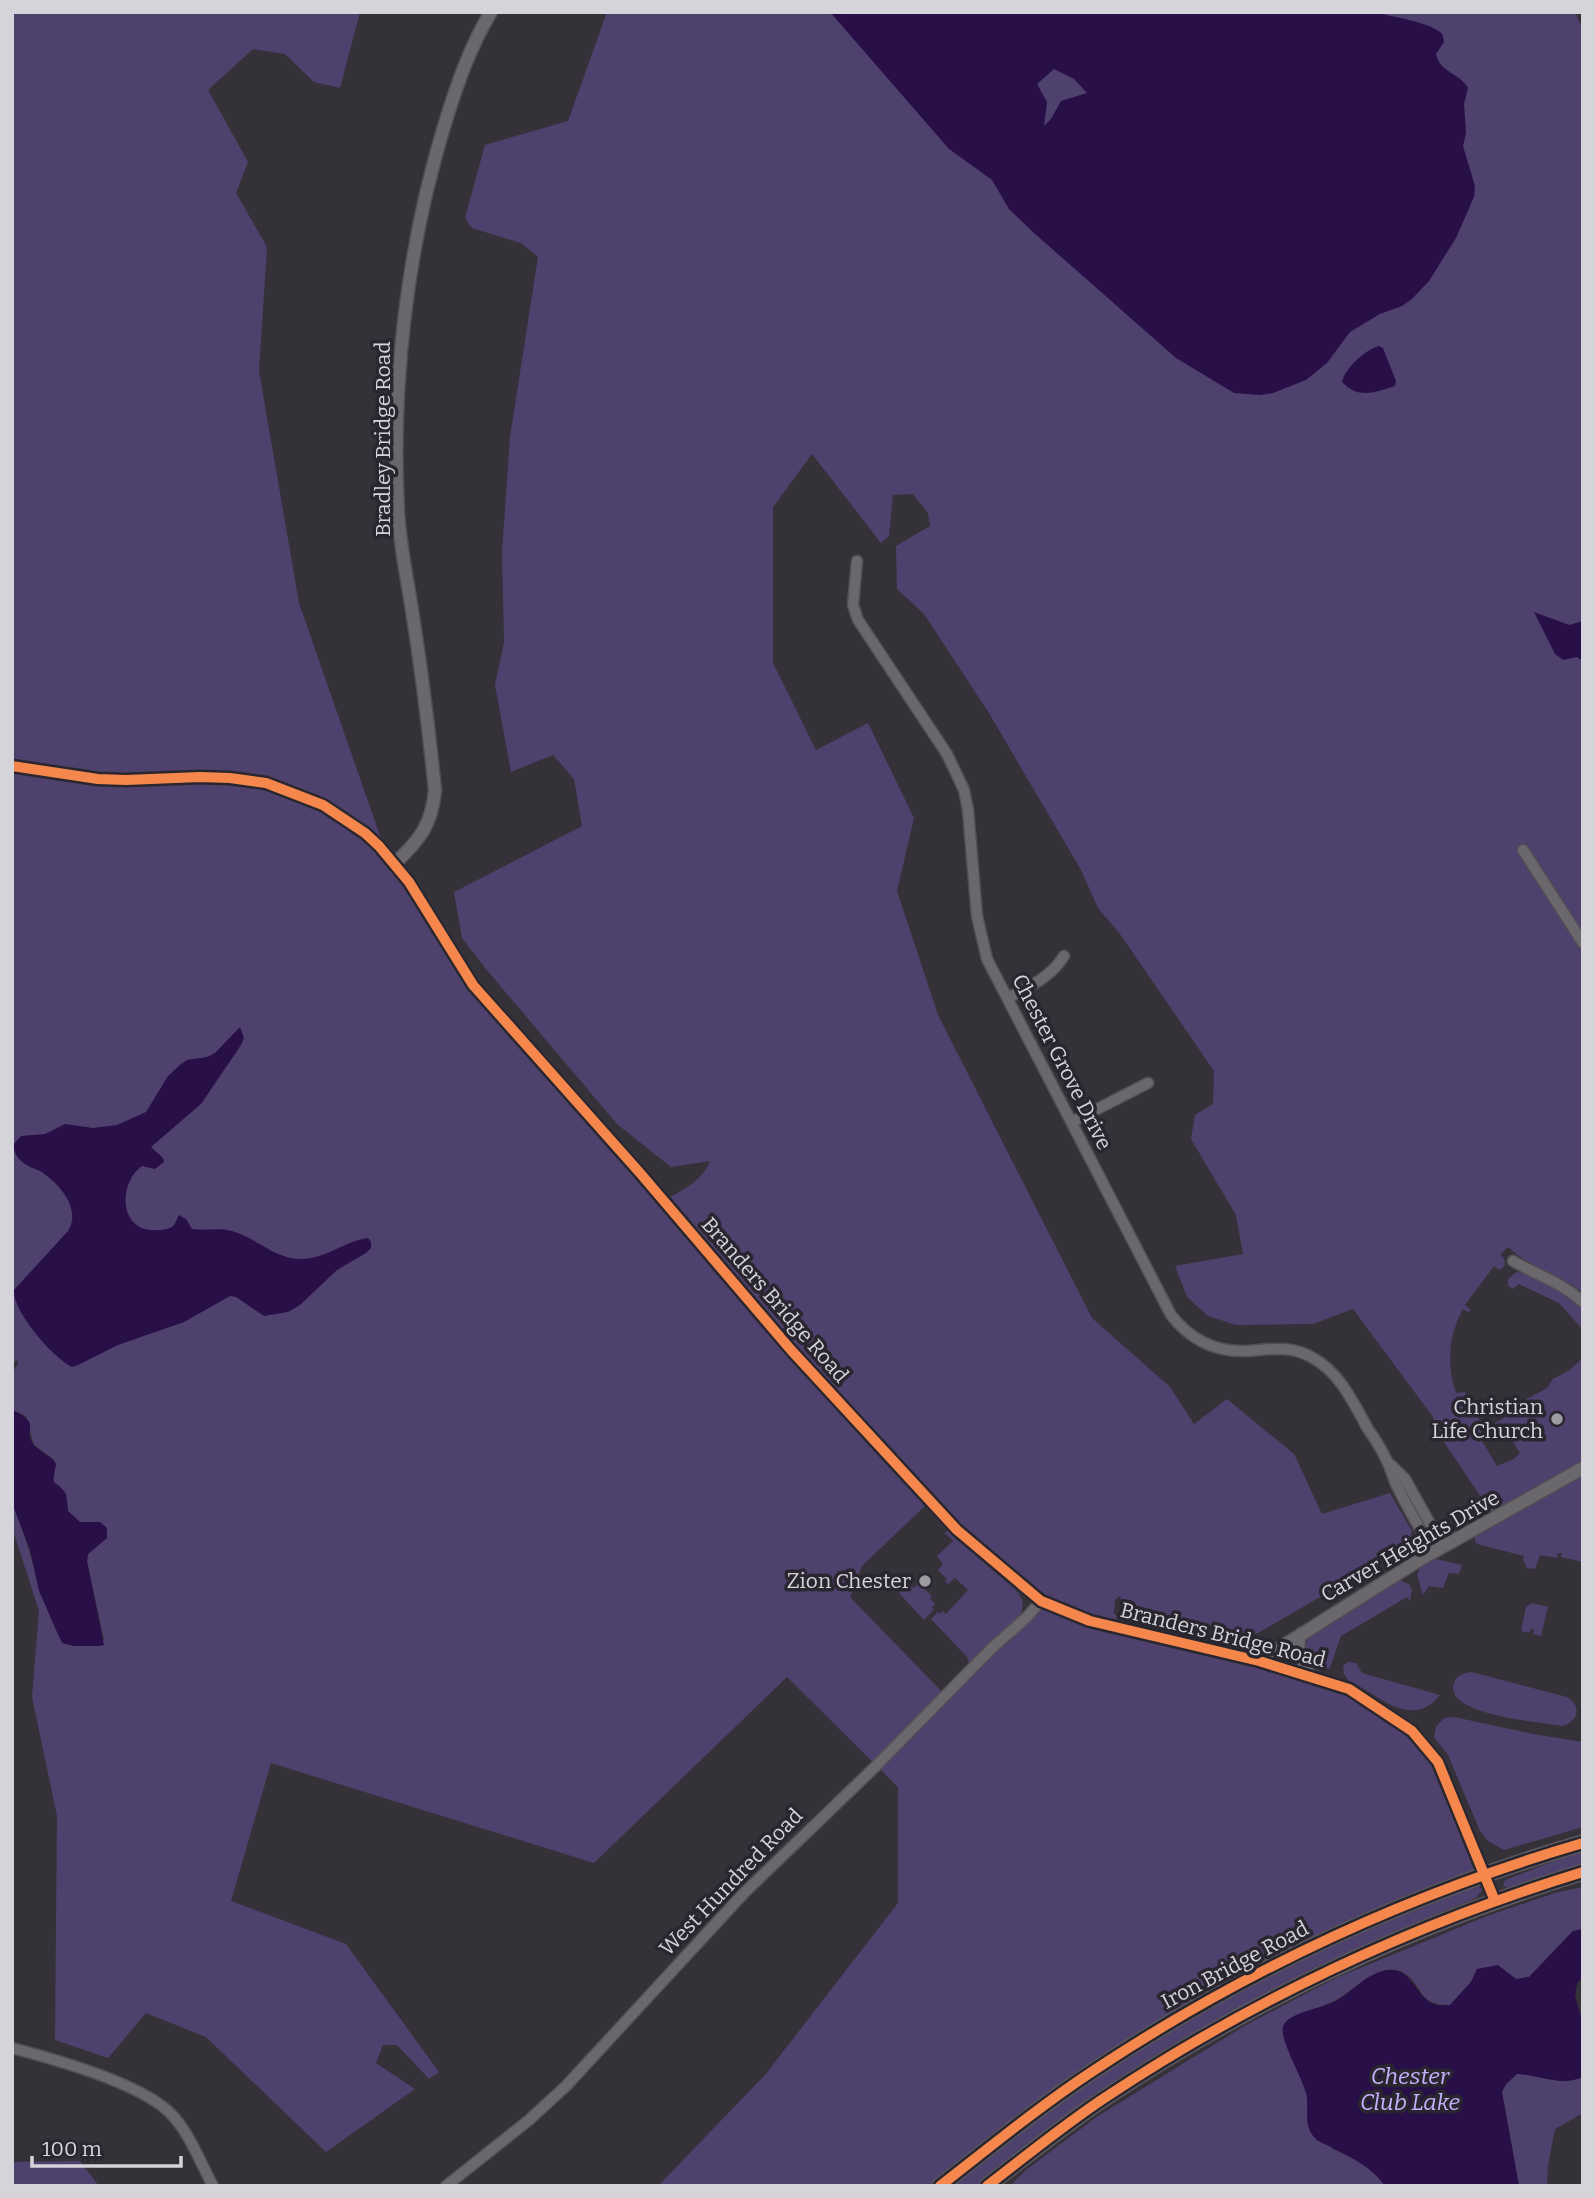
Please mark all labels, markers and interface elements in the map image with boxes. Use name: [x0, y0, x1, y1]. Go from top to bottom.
street label: Bradley Bridge Road: [370, 341, 396, 537]
street label: Chester Grove Drive: [1006, 970, 1118, 1154]
street label: Branders Bridge Road: [696, 1212, 854, 1388]
place label: Christian Life Church: [1431, 1394, 1543, 1444]
marker: Christian Life Church: [1549, 1411, 1565, 1427]
street label: Carver Heights Drive: [1316, 1484, 1504, 1608]
place label: Zion Chester: [787, 1568, 911, 1594]
marker: Zion Chester: [917, 1573, 933, 1589]
street label: Branders Bridge Road: [1117, 1597, 1329, 1673]
street label: West Hundred Road: [654, 1803, 808, 1961]
street label: Iron Bridge Road: [1157, 1915, 1313, 2015]
water label: Chester Club Lake: [1360, 2062, 1460, 2116]
scale bar: [32, 2124, 180, 2168]
text: 100 m: [42, 2136, 102, 2162]

